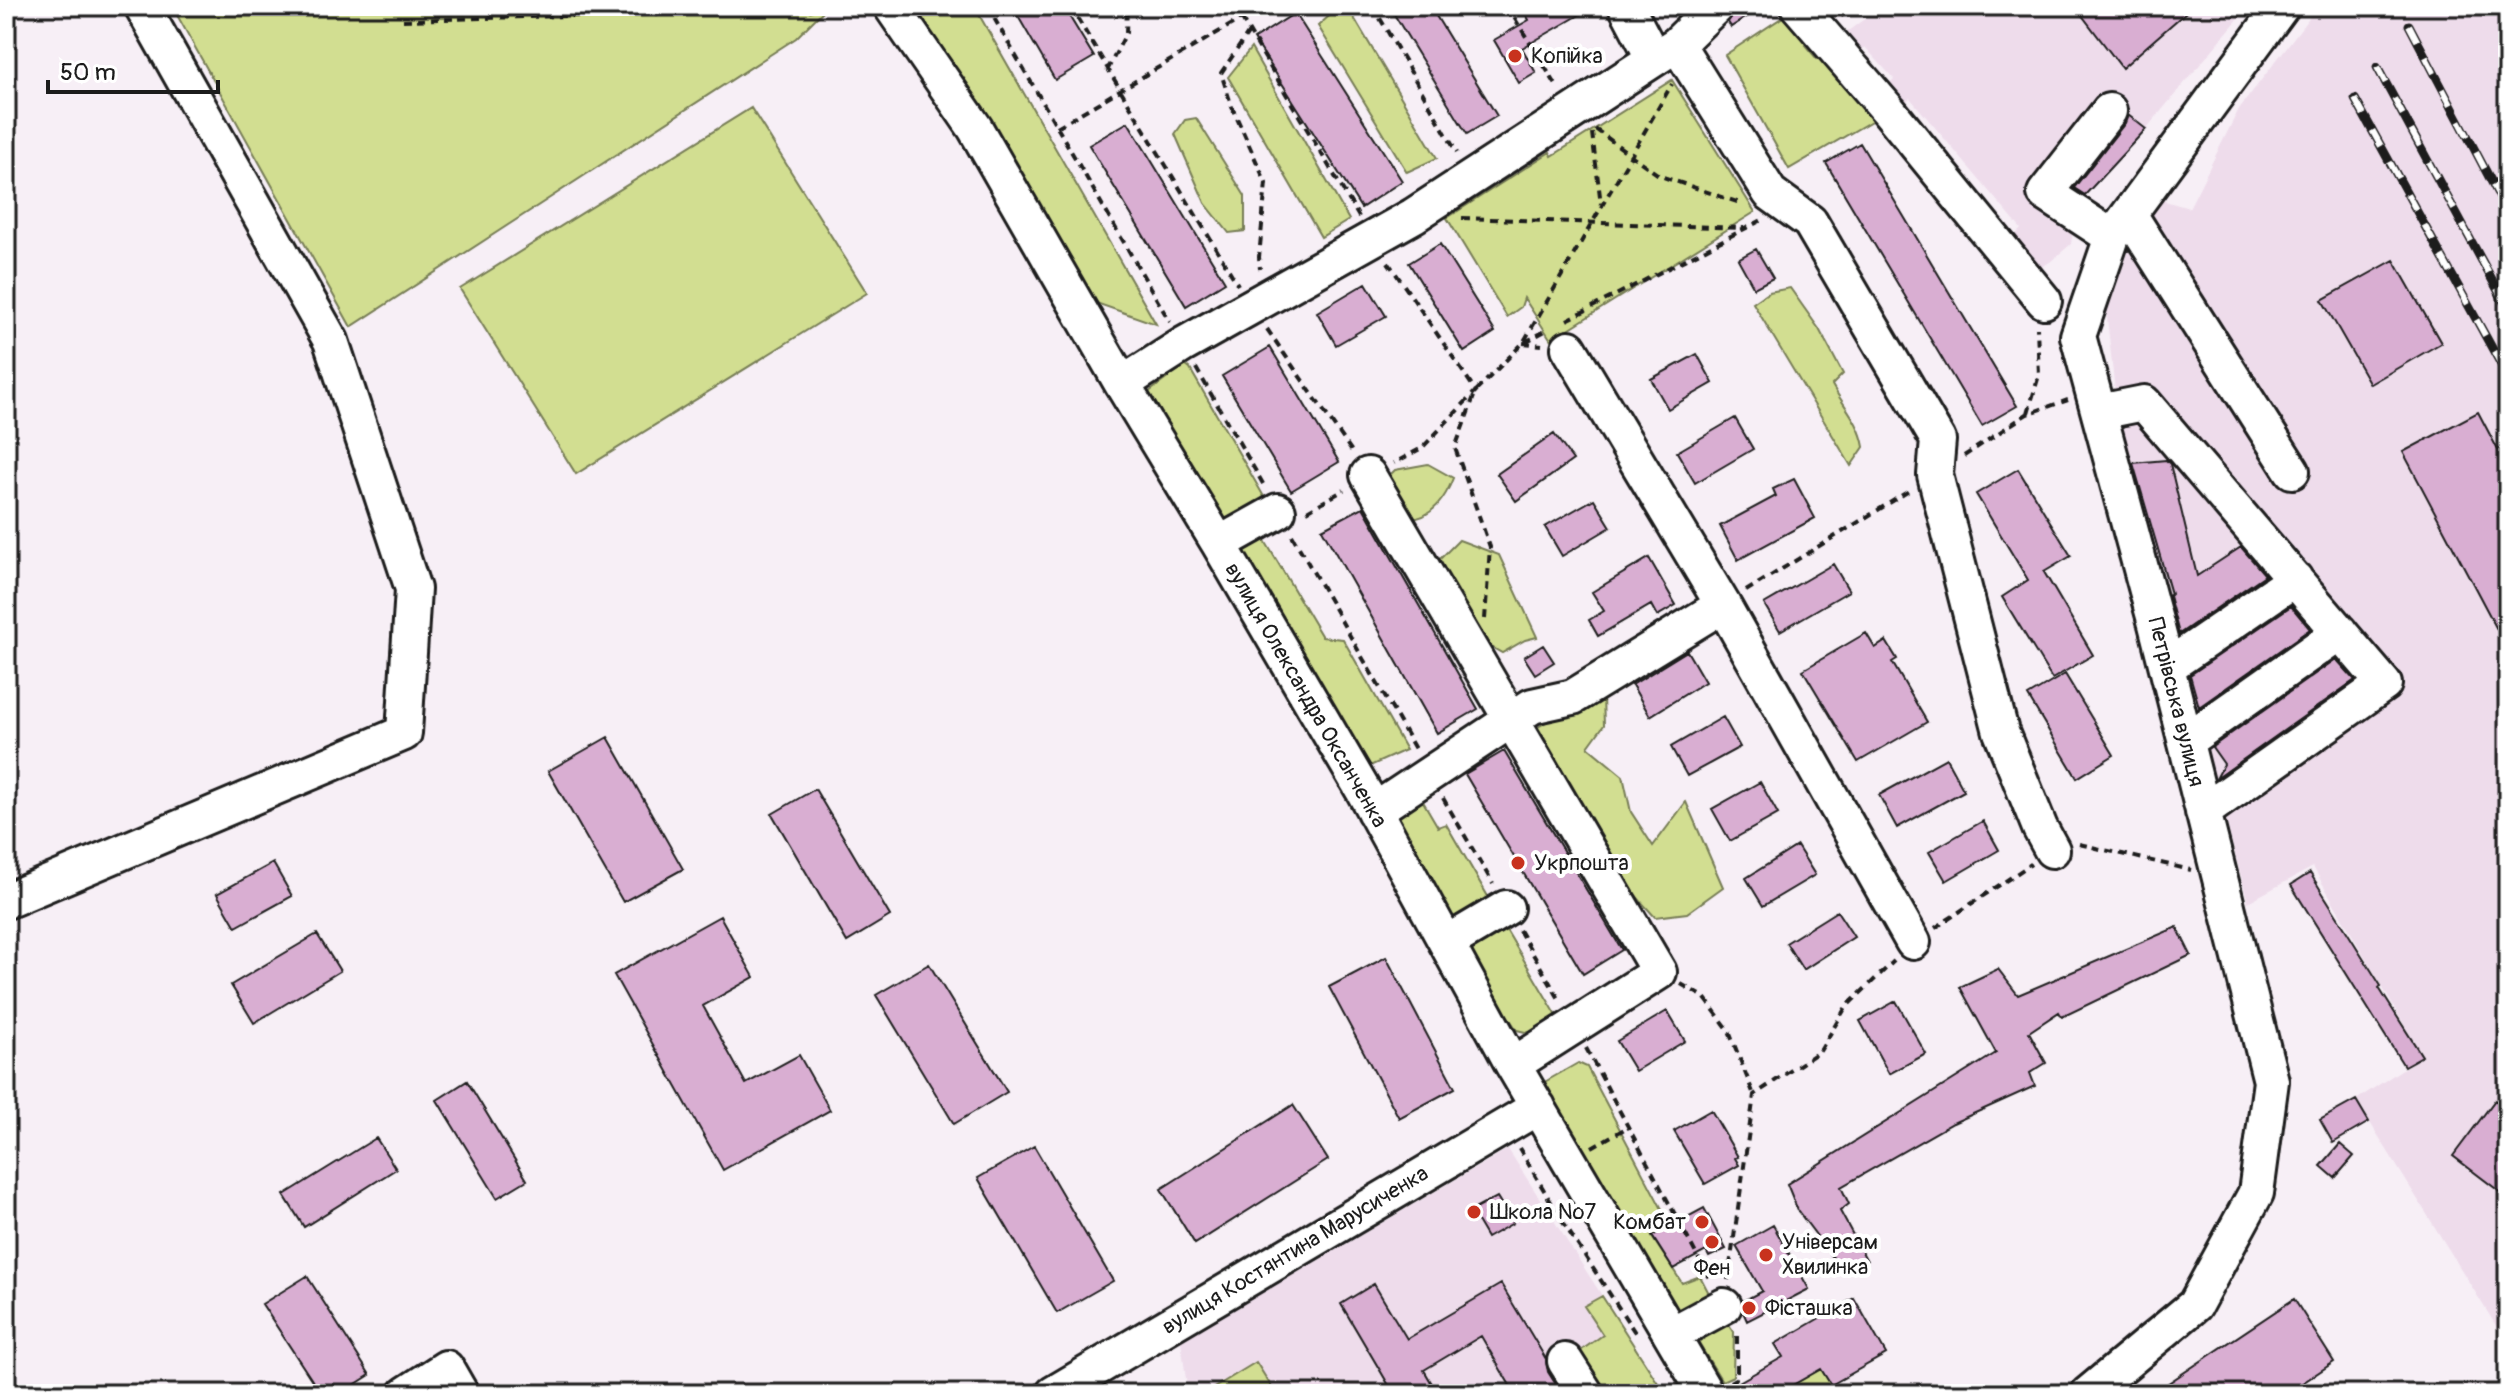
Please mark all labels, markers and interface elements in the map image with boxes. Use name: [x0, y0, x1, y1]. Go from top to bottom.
place label: Копійка: [1531, 42, 1603, 70]
scale bar: [48, 44, 218, 94]
marker: Копійка: [1506, 47, 1524, 65]
text: 50 m: [60, 58, 116, 87]
street label: вулиця Олександра Оксанченка: [1219, 557, 1393, 833]
street label: Петрівська вулиця: [2141, 614, 2211, 790]
place label: Укрпошта: [1534, 849, 1629, 877]
marker: Укрпошта: [1509, 854, 1527, 872]
street label: вулиця Костянтина Марусиченка: [1157, 1159, 1433, 1341]
place label: Школа №7: [1490, 1198, 1596, 1226]
marker: Школа №7: [1465, 1203, 1483, 1221]
place label: Комбат: [1613, 1208, 1686, 1236]
marker: Комбат: [1693, 1213, 1711, 1231]
place label: Універсам Хвилинка: [1782, 1228, 1878, 1281]
marker: Фен: [1703, 1233, 1721, 1251]
marker: Універсам Хвилинка: [1757, 1246, 1775, 1264]
place label: Фен: [1694, 1254, 1730, 1282]
place label: Фісташка: [1765, 1294, 1853, 1322]
marker: Фісташка: [1740, 1299, 1758, 1317]

